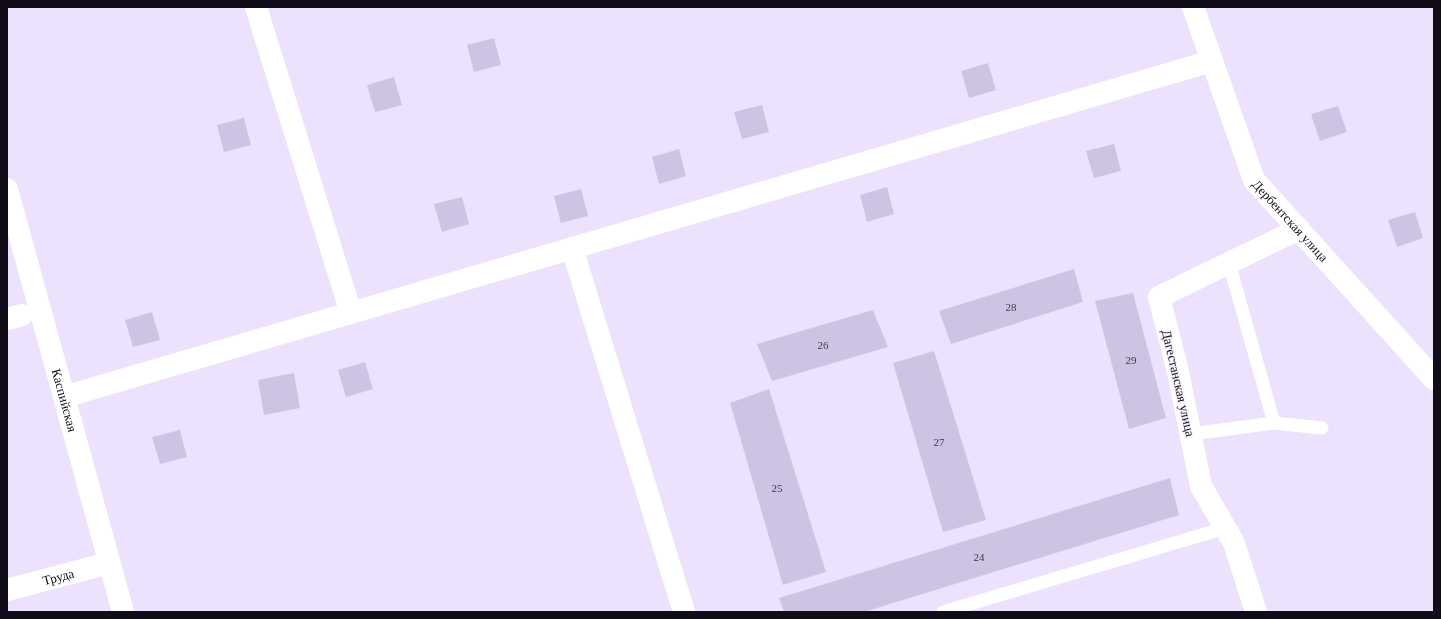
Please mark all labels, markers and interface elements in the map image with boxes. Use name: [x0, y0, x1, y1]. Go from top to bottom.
street label: Дербентская улица: [1249, 177, 1331, 265]
house number: 28: [1006, 301, 1017, 313]
street label: Дагестанская улица: [1159, 328, 1198, 438]
house number: 26: [818, 339, 829, 351]
house number: 29: [1126, 354, 1137, 366]
street label: Каспийская: [49, 367, 80, 434]
house number: 27: [934, 436, 945, 448]
house number: 25: [772, 482, 783, 494]
house number: 24: [974, 551, 985, 563]
street label: Труда: [41, 566, 76, 588]

